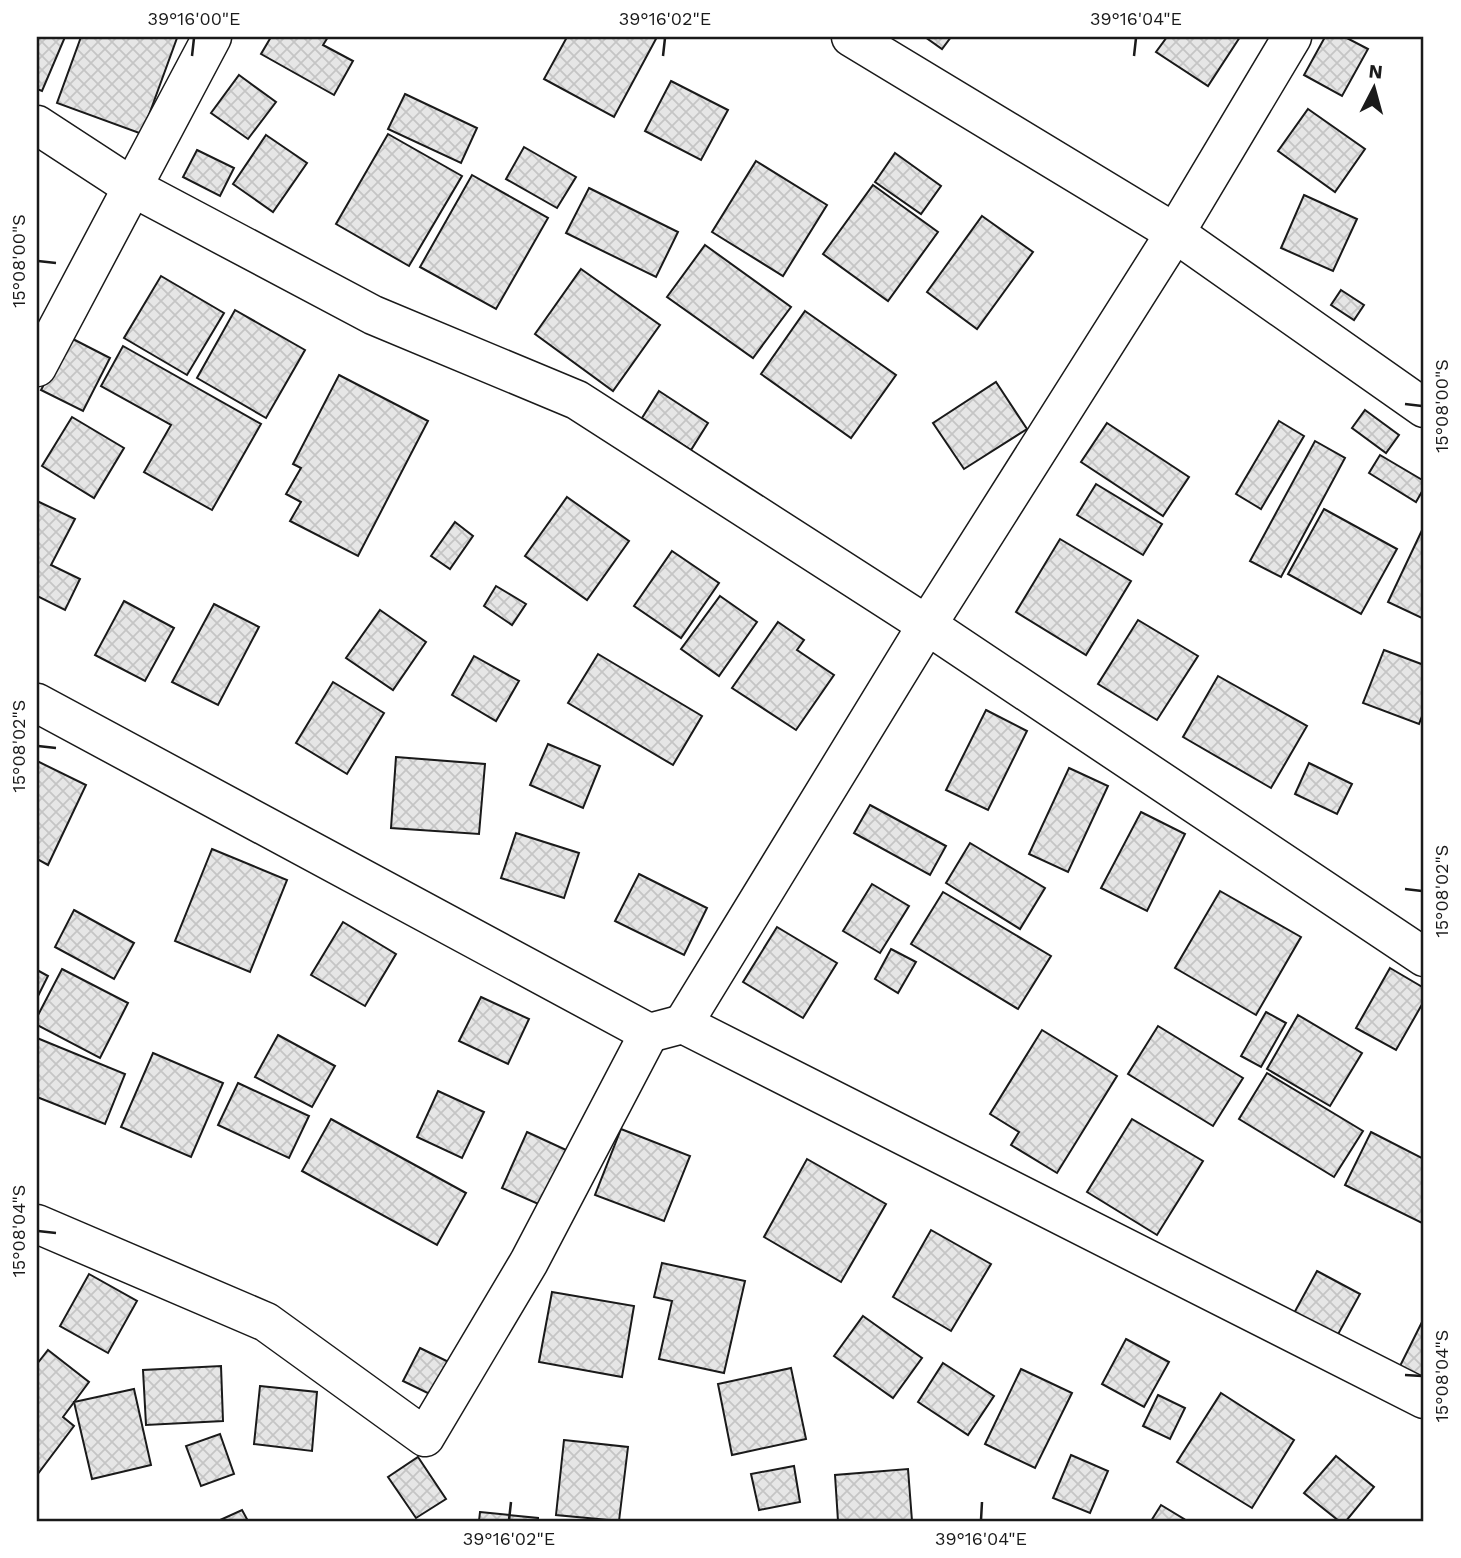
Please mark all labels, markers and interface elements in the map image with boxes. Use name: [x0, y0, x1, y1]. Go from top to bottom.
text: 39°16'00"E: [147, 8, 241, 29]
text: 39°16'02"E: [619, 8, 711, 29]
text: 39°16'04"E: [1090, 8, 1182, 29]
north arrow: [1338, 52, 1408, 122]
text: N: [1368, 59, 1384, 84]
text: 15°08'00"S: [8, 214, 29, 308]
text: 15°08'00"S: [1431, 359, 1452, 453]
text: 15°08'02"S: [8, 700, 29, 792]
text: 15°08'02"S: [1431, 845, 1452, 937]
text: 15°08'04"S: [8, 1185, 29, 1277]
text: 15°08'04"S: [1431, 1330, 1452, 1422]
text: 39°16'02"E: [463, 1528, 555, 1549]
text: 39°16'04"E: [935, 1528, 1027, 1549]

